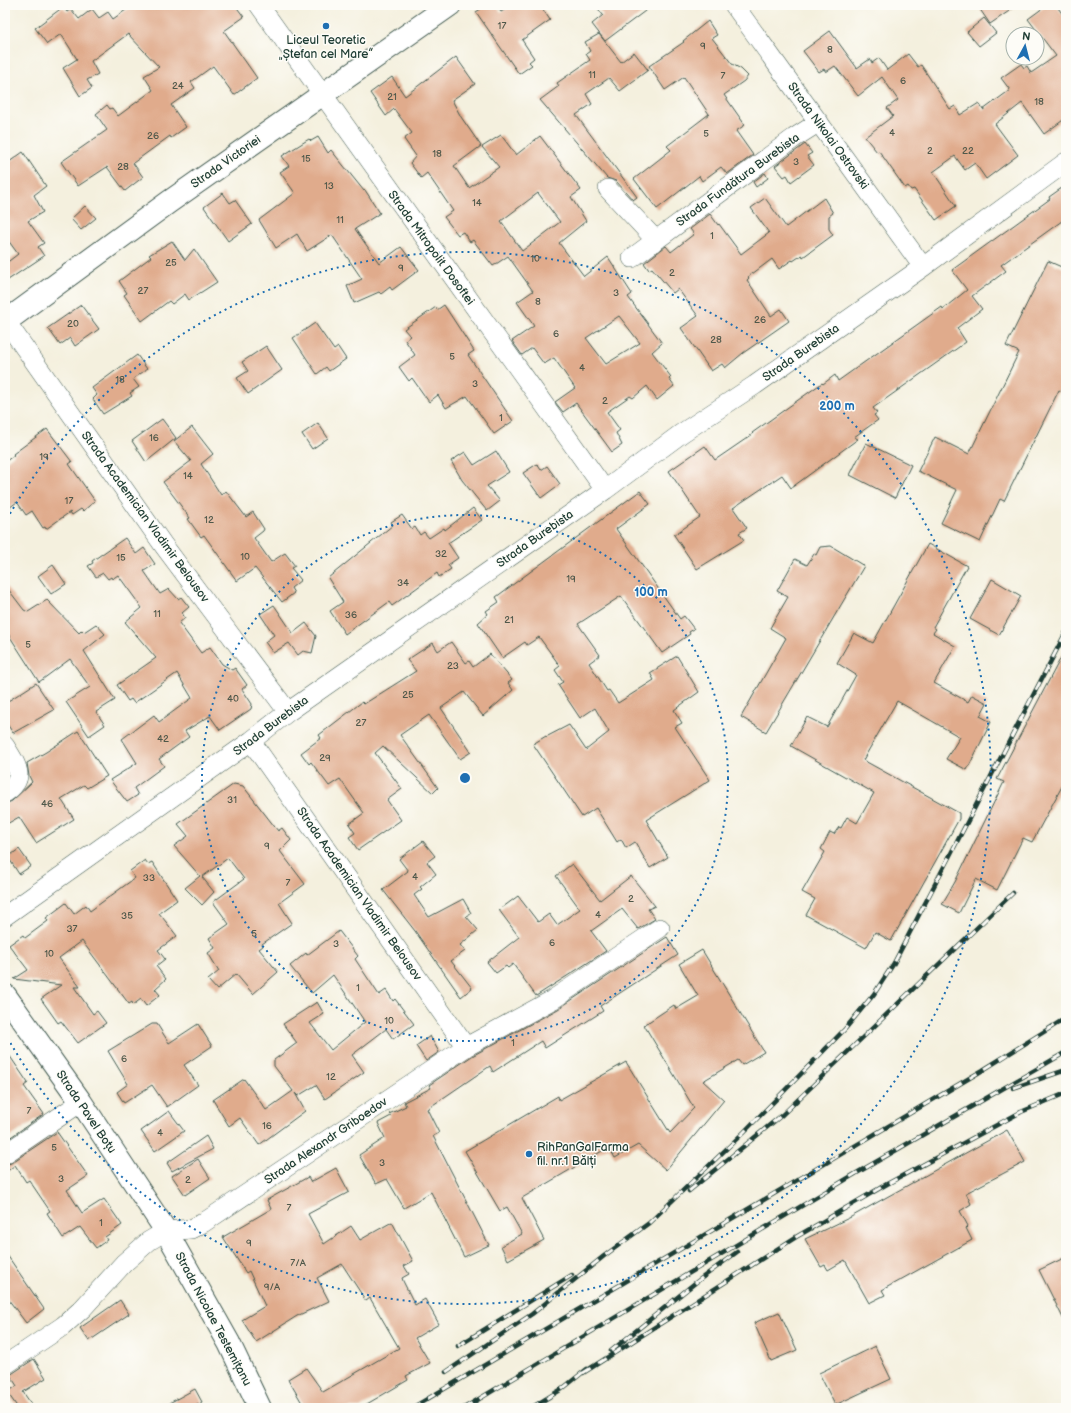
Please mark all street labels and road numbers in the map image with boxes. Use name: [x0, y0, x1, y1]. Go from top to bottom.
street label: Strada Nikolai Ostrovski: [784, 80, 872, 193]
street label: Strada Fundătura Burebista: [673, 130, 803, 230]
street label: Strada Victoriei: [188, 132, 264, 192]
street label: Strada Mitropolit Dosoftei: [384, 188, 478, 308]
street label: Strada Burebista: [760, 321, 843, 385]
street label: Strada Academician Vladimir Belousov: [78, 428, 212, 606]
street label: Strada Burebista: [494, 507, 577, 571]
street label: Strada Burebista: [230, 693, 312, 759]
street label: Strada Academician Vladimir Belousov: [293, 805, 425, 984]
street label: Strada Pavel Boțu: [53, 1068, 119, 1156]
street label: Strada Alexandr Griboedov: [262, 1094, 391, 1188]
street label: Strada Nicolae Testemițanu: [171, 1250, 255, 1388]

